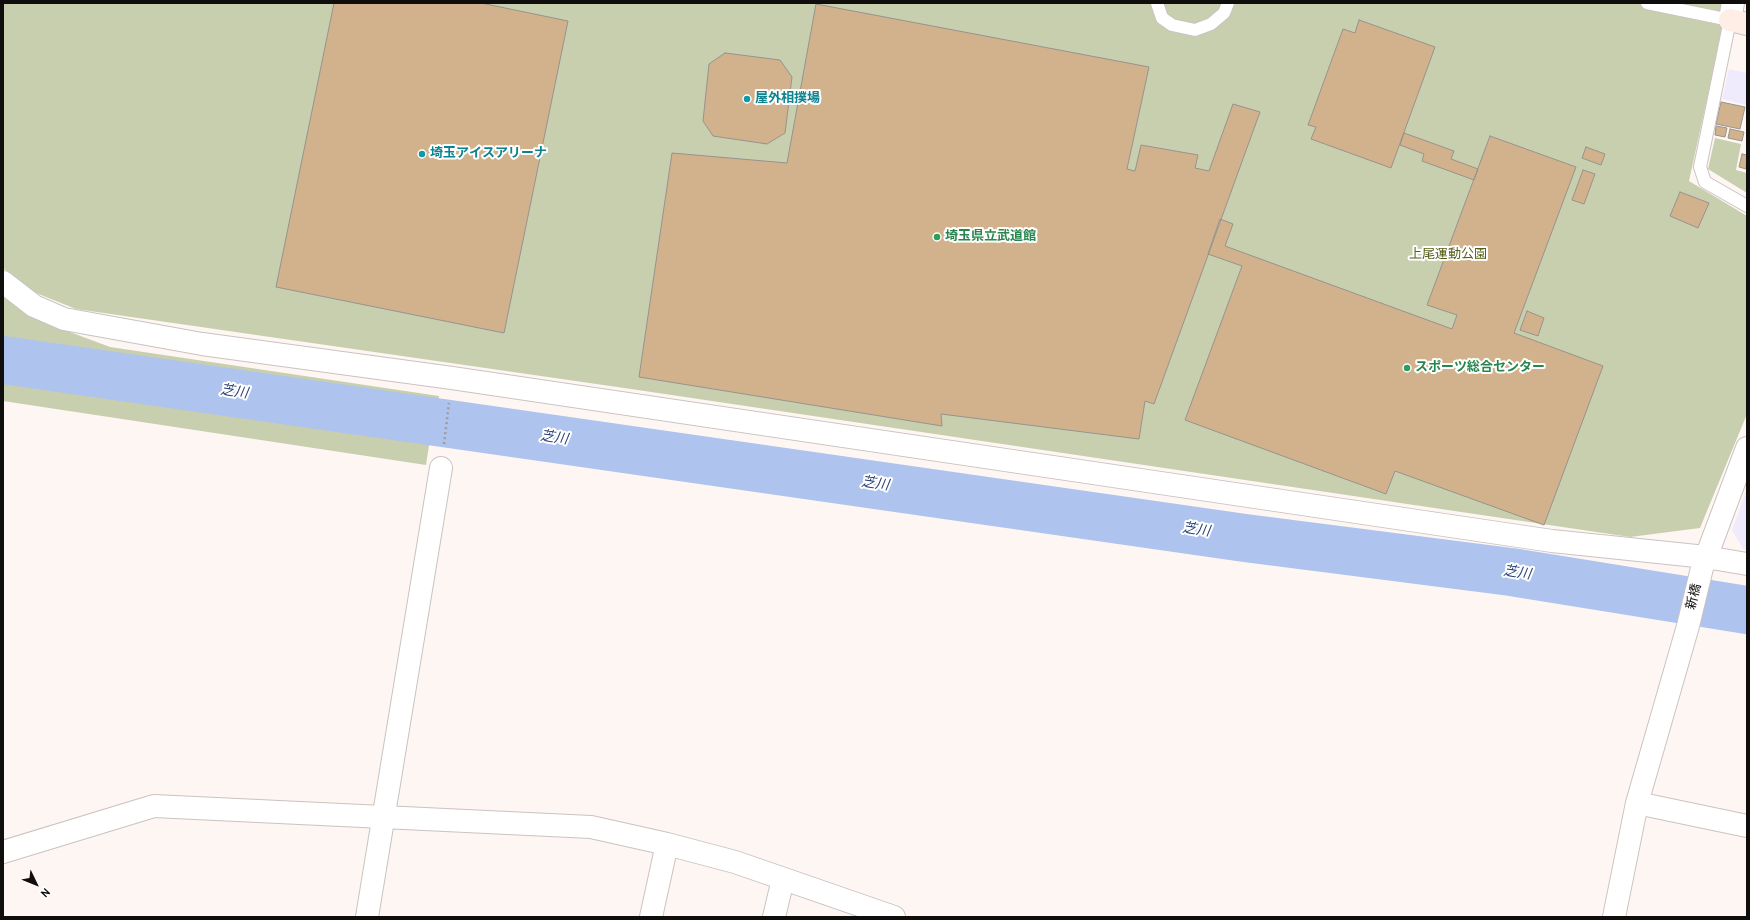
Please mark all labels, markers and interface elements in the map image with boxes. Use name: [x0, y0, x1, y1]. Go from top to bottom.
place label: 屋外相撲場: [755, 91, 820, 107]
marker: 屋外相撲場: [742, 94, 752, 104]
place label: 埼玉アイスアリーナ: [430, 146, 547, 162]
marker: 埼玉アイスアリーナ: [417, 149, 427, 159]
place label: 埼玉県立武道館: [945, 229, 1036, 245]
marker: 埼玉県立武道館: [932, 232, 942, 242]
park label: 上尾運動公園: [1409, 247, 1487, 263]
place label: スポーツ総合センター: [1415, 360, 1545, 376]
marker: スポーツ総合センター: [1402, 363, 1412, 373]
water label: 芝川: [219, 383, 249, 403]
water label: 芝川: [539, 429, 569, 449]
water label: 芝川: [860, 475, 890, 495]
water label: 芝川: [1181, 521, 1211, 541]
water label: 芝川: [1502, 564, 1532, 584]
street label: 新橋: [1684, 582, 1706, 612]
north arrow: [16, 864, 56, 904]
text: N: [37, 885, 53, 900]

